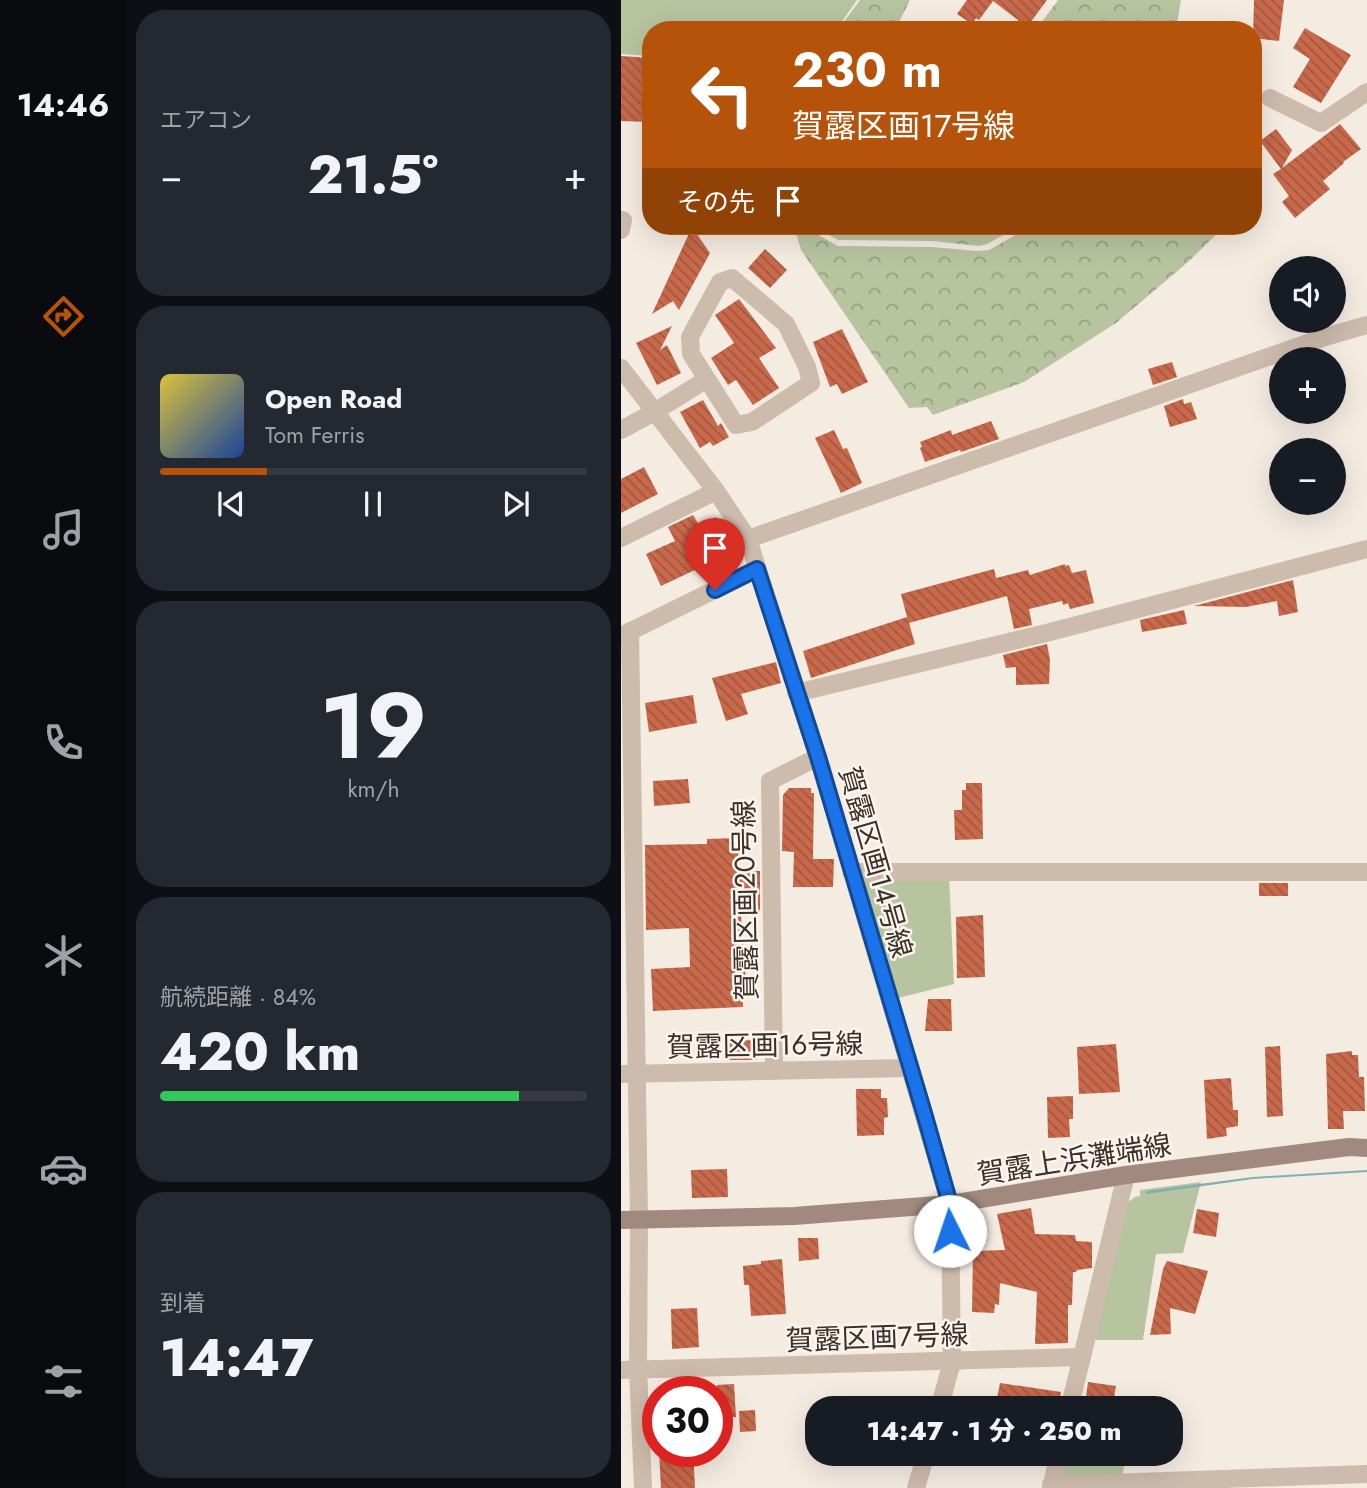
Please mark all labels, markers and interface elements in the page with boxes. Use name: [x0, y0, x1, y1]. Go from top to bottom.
text: 230 m: [792, 35, 942, 105]
icon: left: [677, 49, 768, 140]
text: 14:46: [17, 82, 109, 128]
text: エアコン: [160, 103, 252, 137]
text: 賀露区画17号線: [792, 103, 1015, 149]
text: 21.5°: [308, 137, 438, 213]
text: −: [160, 148, 182, 203]
text: +: [564, 148, 587, 203]
icon: arrive: [769, 182, 807, 220]
text: その先: [677, 183, 755, 221]
map controls: [1269, 256, 1346, 515]
button: sound: [1269, 256, 1346, 333]
icon: directions: [39, 292, 88, 341]
button: +: [1269, 347, 1346, 424]
text: Open Road: [265, 380, 402, 418]
text: Tom Ferris: [265, 418, 364, 452]
button: −: [1269, 438, 1346, 515]
icon: previous: [212, 485, 250, 523]
icon: pause: [354, 485, 392, 523]
icon: next: [497, 485, 535, 523]
icon: music: [39, 505, 88, 554]
pin: [685, 518, 745, 590]
icon: arrive: [696, 529, 734, 567]
text: 19: [320, 661, 427, 792]
icon: phone: [39, 718, 88, 767]
street label: 賀露区画14号線: [829, 762, 922, 962]
text: km/h: [348, 772, 399, 806]
street label: 賀露区画20号線: [723, 799, 768, 1001]
icon: climate: [39, 931, 88, 980]
text: 航続距離 · 84%: [160, 980, 316, 1014]
text: 420 km: [160, 1014, 360, 1090]
street label: 賀露区画16号線: [666, 1023, 864, 1068]
street label: 賀露上浜灘端線: [974, 1124, 1174, 1195]
icon: car: [39, 1144, 88, 1193]
position arrow: [913, 1194, 987, 1268]
text: 到着: [160, 1286, 206, 1320]
street label: 賀露区画7号線: [785, 1314, 969, 1361]
text: 14:47: [160, 1320, 313, 1396]
icon: filters: [39, 1357, 88, 1406]
speed limit sign: 30: [642, 1376, 733, 1467]
text: 14:47 · 1 分 · 250 m: [867, 1412, 1121, 1450]

